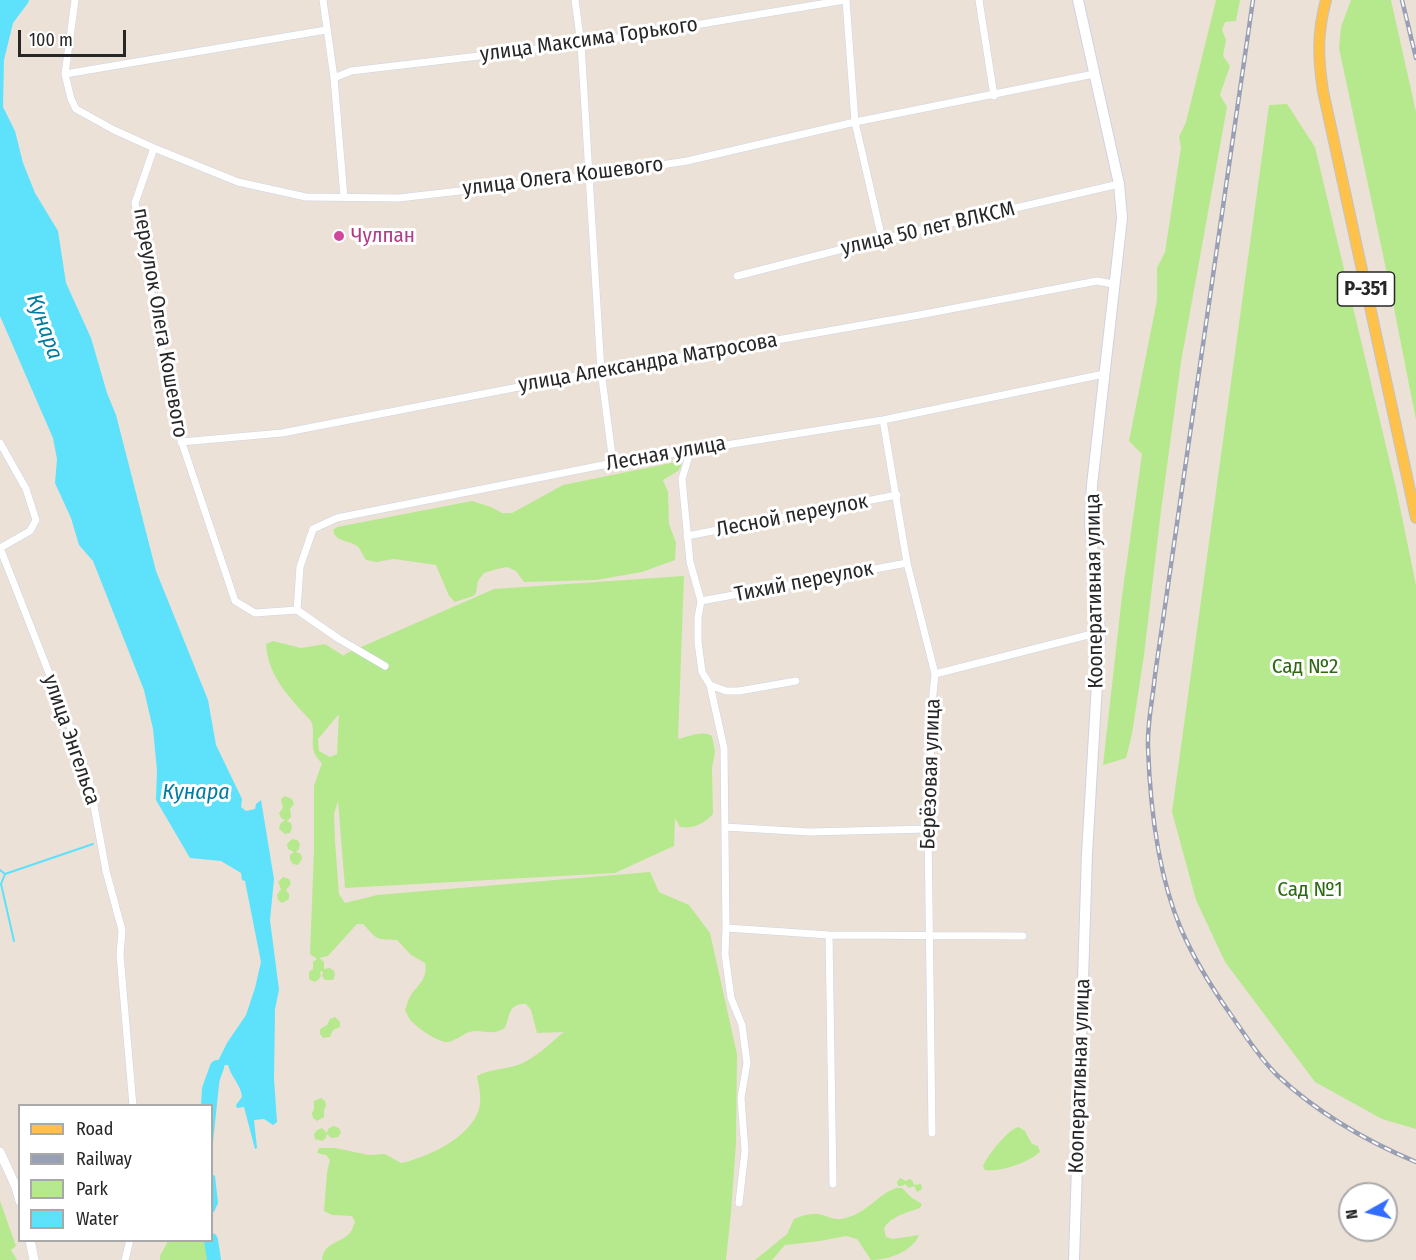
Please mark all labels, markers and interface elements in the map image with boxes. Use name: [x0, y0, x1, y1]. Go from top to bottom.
street label: улица Максима Горького: [479, 12, 699, 68]
scale bar: [21, 18, 129, 56]
text: 100 m: [29, 29, 73, 51]
street label: улица Олега Кошевого: [461, 152, 665, 202]
street label: улица 50 лет ВЛКСМ: [839, 197, 1017, 261]
street label: переулок Олега Кошевого: [127, 206, 193, 440]
place label: Чулпан: [351, 223, 415, 249]
marker: Чулпан: [332, 229, 346, 243]
road number: Р-351: [1338, 272, 1394, 306]
water label: Кунара: [20, 291, 68, 363]
street label: улица Александра Матросова: [517, 328, 779, 398]
street label: Лесная улица: [604, 431, 728, 477]
street label: Лесной переулок: [714, 489, 870, 543]
street label: Кооперативная улица: [1081, 493, 1109, 689]
street label: Тихий переулок: [732, 556, 876, 608]
park label: Сад №2: [1272, 654, 1338, 680]
street label: улица Энгельса: [37, 671, 105, 809]
street label: Берёзовая улица: [916, 698, 946, 850]
water label: Кунара: [162, 780, 230, 806]
park label: Сад №1: [1277, 877, 1343, 903]
street label: Кооперативная улица: [1064, 978, 1096, 1174]
legend: [18, 1104, 213, 1242]
text: Road: [76, 1118, 113, 1140]
text: Railway: [76, 1148, 132, 1170]
text: Park: [76, 1178, 108, 1200]
north arrow: [1338, 1182, 1398, 1242]
text: Water: [76, 1208, 119, 1230]
text: N: [1342, 1208, 1362, 1220]

